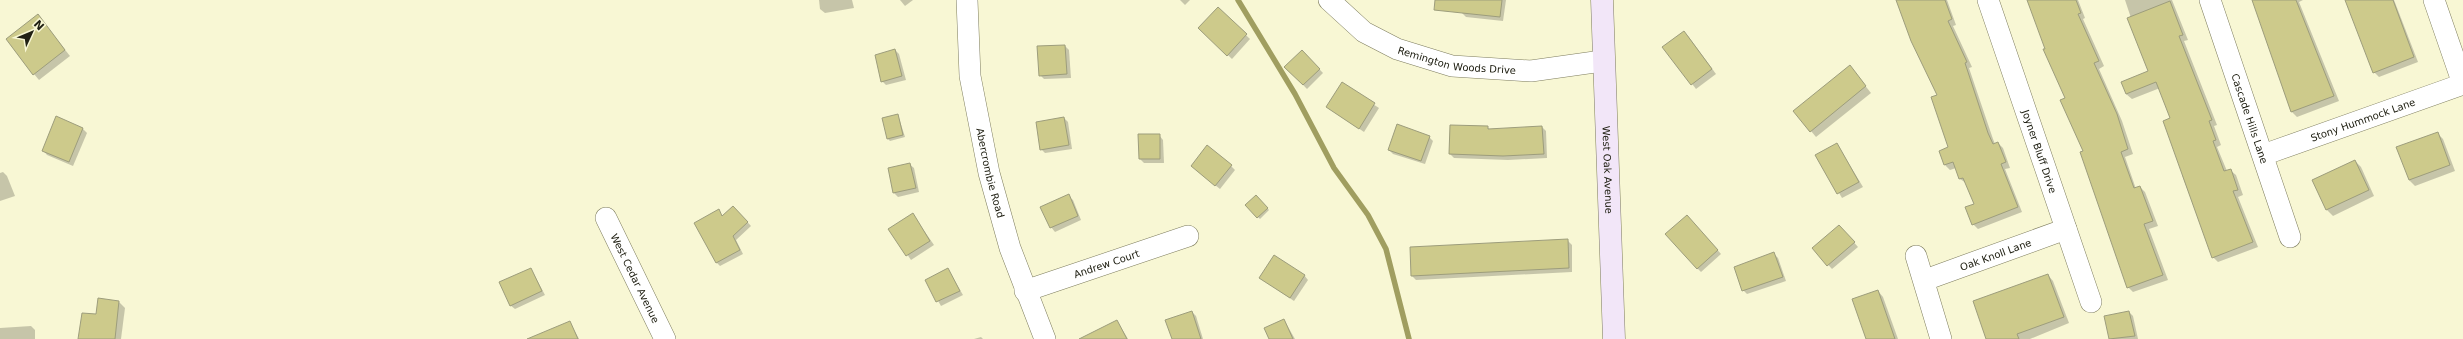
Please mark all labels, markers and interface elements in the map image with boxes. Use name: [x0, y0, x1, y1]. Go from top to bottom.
north arrow: [12, 12, 52, 52]
text: N: [31, 18, 47, 33]
street label: Remington Woods Drive: [1397, 44, 1516, 76]
street label: Cascade Hills Lane: [2230, 72, 2270, 165]
street label: Stony Hummock Lane: [2309, 96, 2417, 143]
street label: Joyner Bluff Drive: [2020, 107, 2059, 195]
street label: West Oak Avenue: [1601, 126, 1615, 214]
street label: Abercrombie Road: [975, 127, 1007, 219]
street label: West Cedar Avenue: [609, 232, 662, 325]
street label: Oak Knoll Lane: [1958, 237, 2033, 272]
street label: Andrew Court: [1072, 247, 1141, 280]

